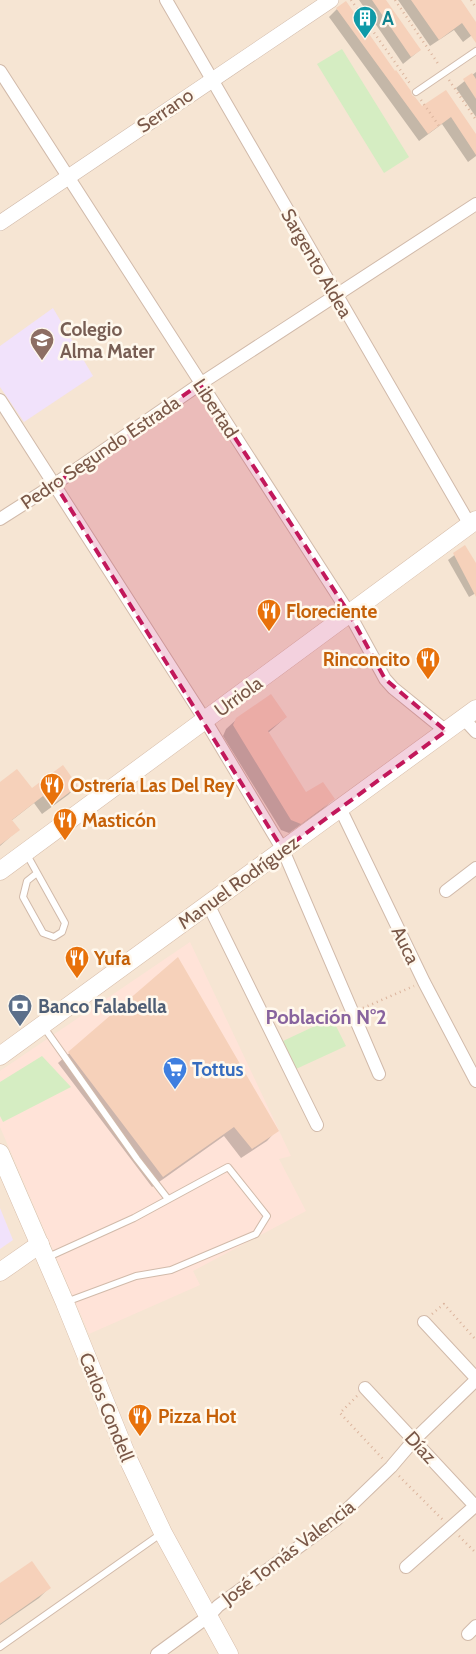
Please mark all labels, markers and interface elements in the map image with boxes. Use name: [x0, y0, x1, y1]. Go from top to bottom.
building icon: A: [352, 5, 378, 39]
place label: A: [382, 7, 394, 30]
street label: Serrano: [133, 83, 198, 138]
street label: Sargento Aldea: [276, 205, 357, 322]
place label: Colegio Alma Mater: [60, 318, 155, 363]
school or university icon: Colegio Alma Mater: [29, 327, 55, 361]
street label: Libertad: [188, 374, 243, 442]
street label: Pedro Segundo Estrada: [16, 391, 184, 514]
restaurant icon: Floreciente: [256, 598, 282, 632]
place label: Floreciente: [286, 600, 377, 623]
restaurant icon: Rinconcito: [415, 646, 441, 680]
place label: Rinconcito: [323, 648, 410, 671]
street label: Urriola: [210, 671, 267, 721]
restaurant icon: Ostrería Las Del Rey: [39, 772, 65, 806]
place label: Ostrería Las Del Rey: [70, 774, 235, 797]
restaurant icon: Masticón: [52, 807, 78, 841]
place label: Masticón: [82, 809, 156, 832]
street label: Manuel Rodríguez: [173, 831, 303, 934]
street label: Auca: [387, 923, 424, 968]
restaurant icon: Yufa: [64, 945, 90, 979]
place label: Yufa: [93, 947, 131, 970]
bank icon: Banco Falabella: [7, 993, 33, 1027]
place label: Banco Falabella: [38, 995, 167, 1018]
district label: Población N°2: [265, 1005, 387, 1029]
supermarket icon: Tottus: [162, 1056, 188, 1090]
place label: Tottus: [192, 1058, 243, 1081]
street label: Carlos Condell: [74, 1349, 139, 1466]
restaurant icon: Pizza Hot: [127, 1403, 153, 1437]
place label: Pizza Hot: [158, 1405, 237, 1428]
street label: Díaz: [400, 1426, 441, 1468]
street label: José Tomás Valencia: [217, 1495, 359, 1610]

